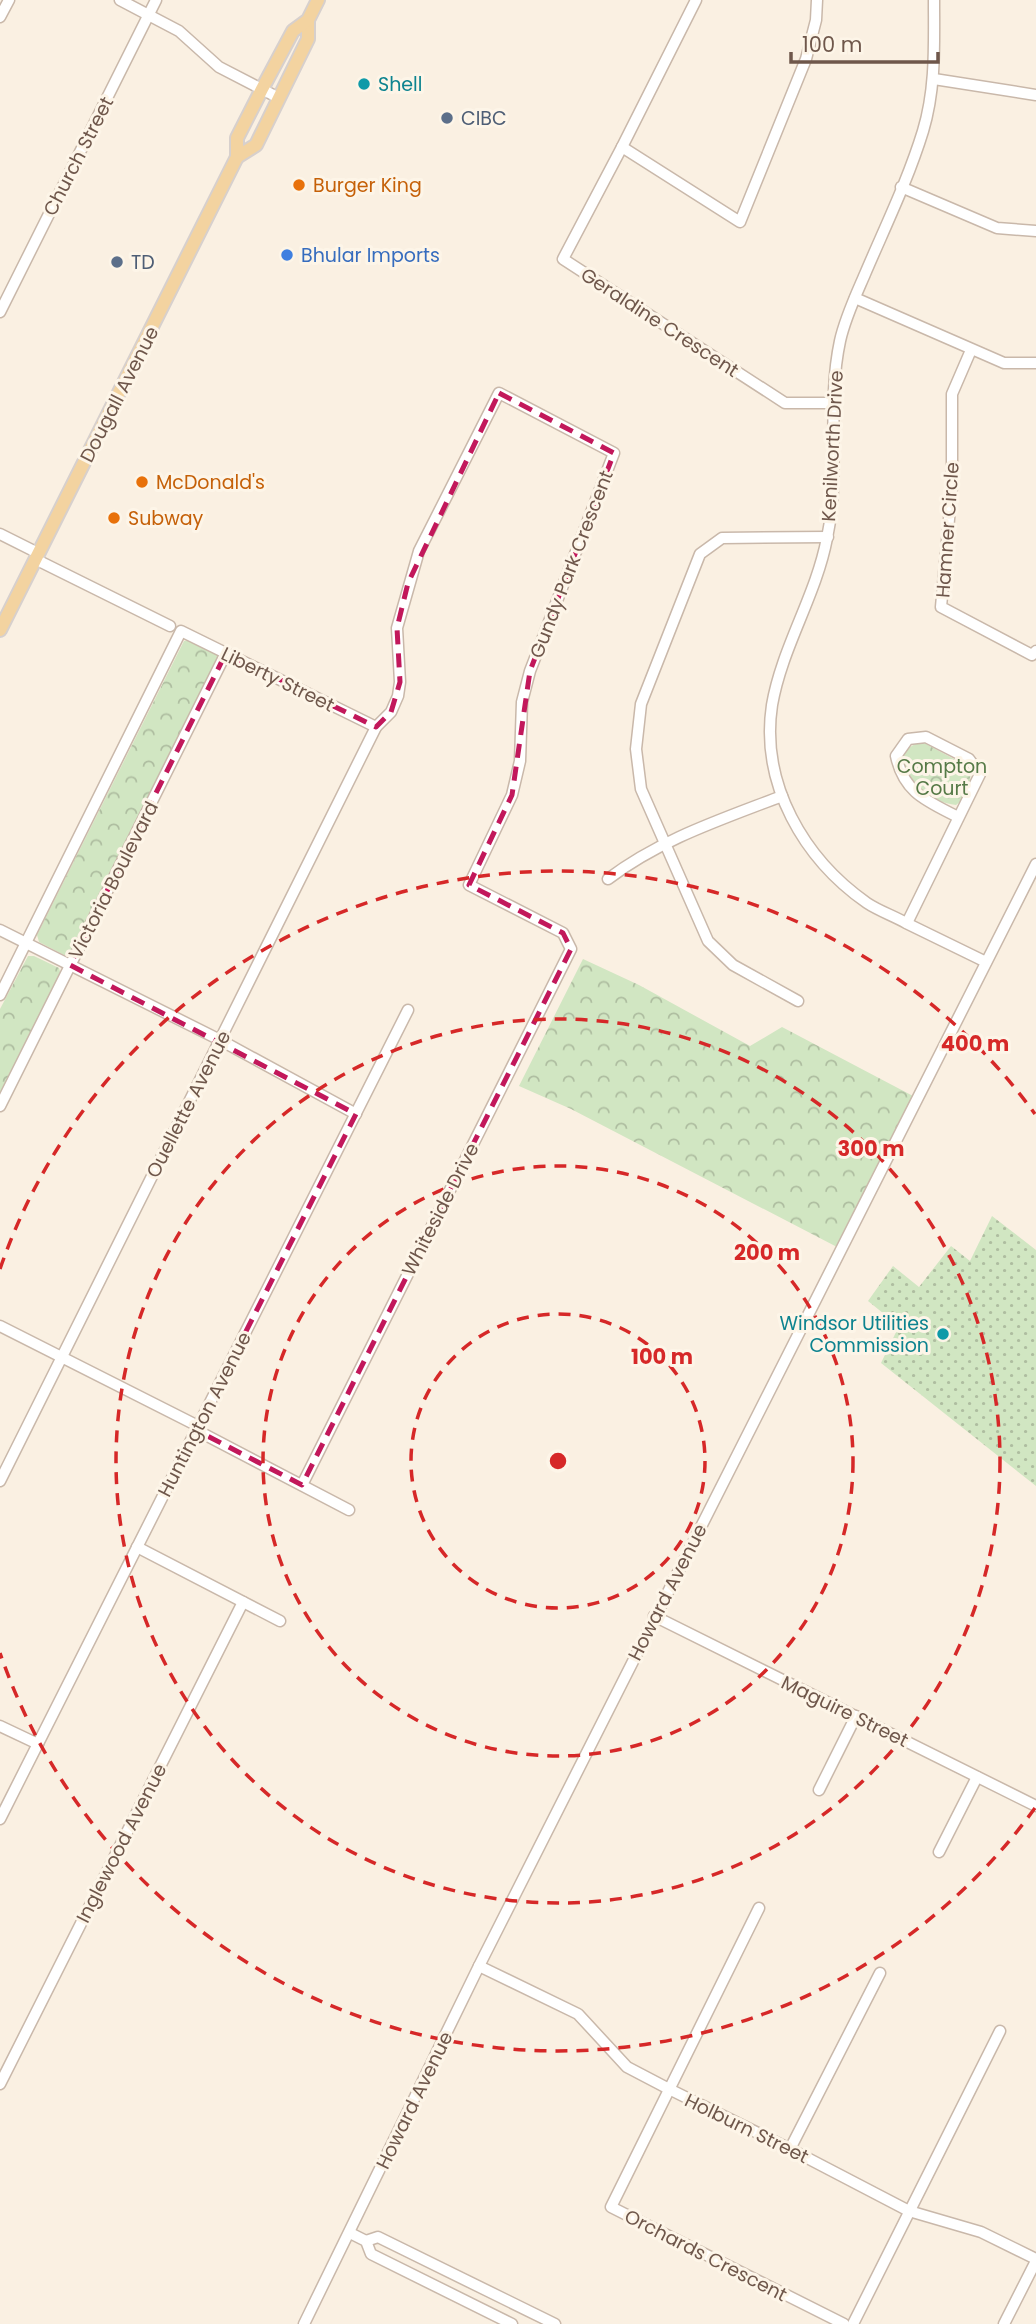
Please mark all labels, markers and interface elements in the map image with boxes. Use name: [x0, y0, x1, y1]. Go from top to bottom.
scale bar: [791, 21, 938, 65]
text: 100 m: [802, 30, 862, 59]
place label: Shell: [378, 71, 422, 98]
marker: Shell: [356, 76, 372, 92]
street label: Church Street: [37, 92, 120, 220]
place label: CIBC: [461, 105, 507, 132]
marker: CIBC: [439, 110, 455, 126]
place label: Burger King: [313, 172, 422, 199]
marker: Burger King: [291, 177, 307, 193]
place label: Bhular Imports: [301, 242, 440, 269]
marker: Bhular Imports: [279, 247, 295, 263]
place label: TD: [131, 249, 155, 276]
marker: TD: [109, 254, 125, 270]
street label: Geraldine Crescent: [575, 261, 744, 384]
street label: Dougall Avenue: [74, 322, 165, 467]
street label: Kenilworth Drive: [815, 370, 850, 522]
street label: Hamner Circle: [929, 461, 966, 599]
street label: Gundy Park Crescent: [523, 466, 620, 662]
place label: McDonald's: [156, 469, 265, 496]
marker: McDonald's: [134, 474, 150, 490]
place label: Subway: [128, 505, 204, 532]
marker: Subway: [106, 510, 122, 526]
street label: Liberty Street: [217, 640, 339, 719]
park label: Compton Court: [897, 753, 987, 802]
street label: Victoria Boulevard: [62, 797, 165, 964]
street label: Ouellette Avenue: [140, 1026, 237, 1183]
text: 400 m: [941, 1029, 1009, 1058]
text: 300 m: [838, 1134, 904, 1163]
street label: Whiteside Drive: [395, 1138, 486, 1280]
text: 200 m: [734, 1238, 800, 1267]
place label: Windsor Utilities Commission: [779, 1310, 929, 1359]
marker: Windsor Utilities Commission: [935, 1326, 951, 1342]
street label: Huntington Avenue: [151, 1327, 258, 1501]
text: 100 m: [631, 1342, 693, 1371]
centre of rings: [546, 1449, 570, 1473]
street label: Howard Avenue: [621, 1519, 714, 1665]
street label: Maguire Street: [777, 1669, 913, 1754]
street label: Inglewood Avenue: [70, 1759, 173, 1927]
street label: Howard Avenue: [369, 2027, 459, 2174]
street label: Holburn Street: [680, 2087, 813, 2170]
street label: Orchards Crescent: [620, 2203, 792, 2308]

